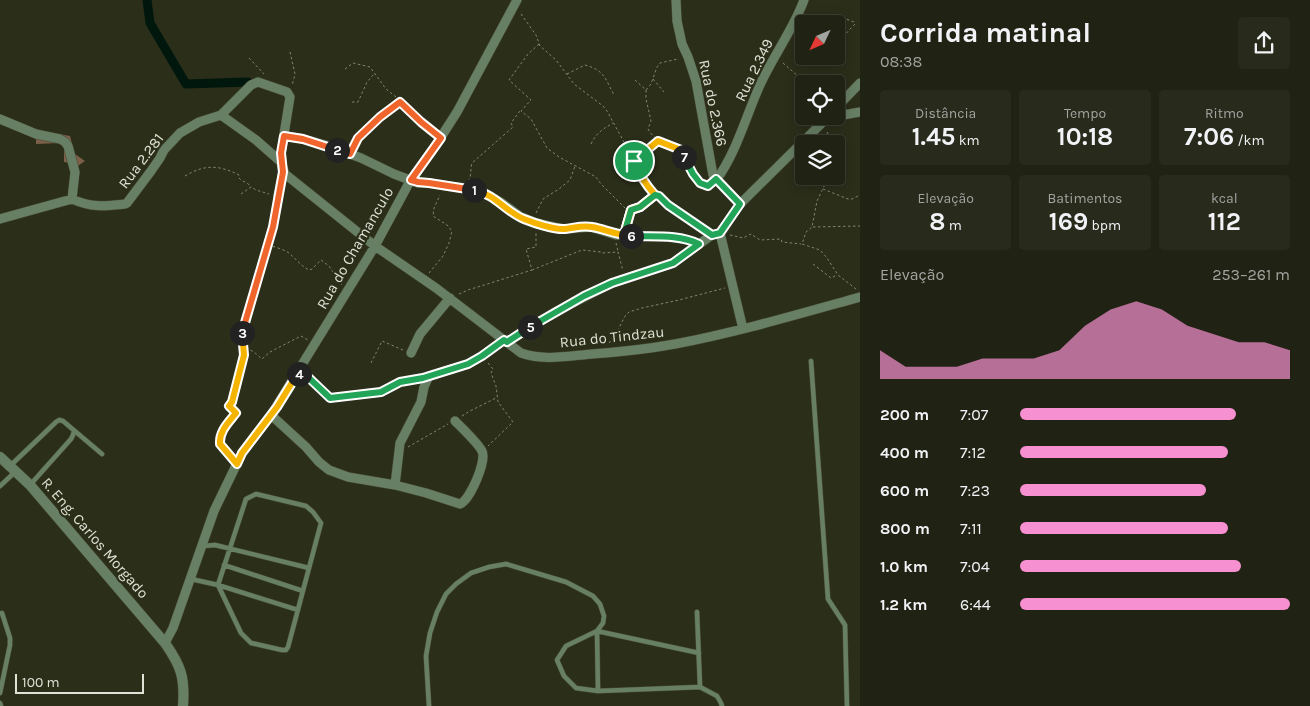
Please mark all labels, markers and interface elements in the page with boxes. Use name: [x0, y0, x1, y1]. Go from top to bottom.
north arrow: [795, 15, 845, 65]
map controls: [795, 15, 845, 185]
text: Corrida matinal: [880, 16, 1091, 49]
button: share: [1238, 17, 1290, 69]
street label: Rua 2.349: [731, 36, 777, 104]
text: 08:38: [880, 52, 922, 71]
street label: Rua do 2.366: [695, 58, 731, 148]
button: locate: [795, 75, 845, 125]
text: Distância: [915, 105, 976, 122]
text: Tempo: [1064, 105, 1106, 122]
text: Ritmo: [1205, 105, 1244, 122]
text: 1.45: [912, 122, 955, 151]
text: 10:18: [1057, 122, 1113, 151]
text: 7:06: [1184, 122, 1234, 151]
street label: Rua 2.281: [114, 130, 168, 192]
text: km: [955, 132, 980, 149]
text: /km: [1234, 132, 1265, 149]
button: layers: [795, 135, 845, 185]
pin: 2: [324, 138, 350, 162]
pin: [613, 140, 655, 182]
text: 2: [333, 142, 342, 159]
pin: 7: [672, 144, 696, 170]
icon: arrive: [620, 147, 648, 175]
text: 7: [681, 149, 688, 166]
pin: 1: [462, 178, 486, 202]
text: 1: [472, 182, 477, 199]
street label: Rua do Chamanculo: [313, 184, 397, 312]
text: Elevação: [918, 190, 974, 207]
text: Batimentos: [1048, 190, 1122, 207]
text: kcal: [1211, 190, 1238, 207]
text: 8: [929, 207, 946, 236]
text: 169: [1049, 207, 1088, 236]
text: 112: [1208, 207, 1241, 236]
text: m: [946, 217, 962, 234]
text: bpm: [1088, 217, 1121, 234]
pin: 6: [618, 224, 644, 248]
text: 6: [627, 228, 636, 245]
text: Elevação: [880, 265, 944, 284]
text: 253–261 m: [1212, 265, 1290, 284]
pin: 5: [518, 314, 542, 340]
text: 5: [526, 319, 535, 336]
pin: 3: [230, 320, 254, 346]
street label: Rua do Tindzau: [559, 323, 665, 351]
text: 3: [238, 325, 247, 342]
pin: 4: [286, 362, 312, 386]
text: 4: [295, 366, 304, 383]
text: 200 m: [880, 405, 929, 424]
text: 7:07: [960, 405, 988, 424]
text: 400 m: [880, 443, 929, 462]
text: 7:12: [960, 443, 986, 462]
street label: R. Eng. Carlos Morgado: [38, 474, 152, 602]
text: 600 m: [880, 481, 929, 500]
text: 7:23: [960, 481, 990, 500]
text: 800 m: [880, 519, 930, 538]
text: 7:11: [960, 519, 982, 538]
text: 1.0 km: [880, 557, 928, 576]
text: 7:04: [960, 557, 990, 576]
text: 1.2 km: [880, 595, 928, 614]
text: 6:44: [960, 595, 991, 614]
scale bar: [15, 671, 144, 694]
text: 100 m: [22, 674, 60, 691]

